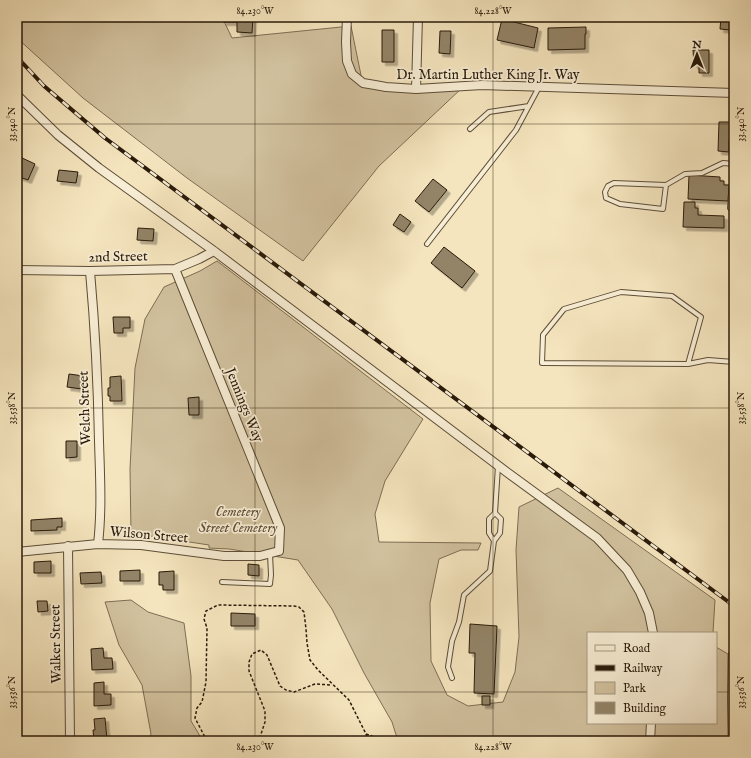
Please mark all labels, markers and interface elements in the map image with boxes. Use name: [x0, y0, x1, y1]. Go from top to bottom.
text: 84.230°W: [236, 5, 274, 18]
text: 84.228°W: [474, 5, 512, 18]
north arrow: [677, 34, 717, 74]
text: N: [691, 38, 702, 52]
street label: Dr. Martin Luther King Jr. Way: [396, 66, 580, 84]
text: 33.540°N: [6, 106, 19, 141]
text: 33.540°N: [735, 106, 748, 141]
street label: 2nd Street: [88, 247, 148, 267]
street label: Jennings Way: [220, 363, 267, 445]
street label: Welch Street: [75, 370, 95, 445]
text: 33.538°N: [6, 391, 19, 424]
text: 33.538°N: [735, 391, 748, 424]
park label: Cemetery Street Cemetery: [199, 503, 278, 537]
street label: Wilson Street: [109, 523, 189, 547]
street label: Walker Street: [46, 604, 66, 684]
legend: [587, 632, 717, 724]
text: Road: [623, 641, 651, 656]
text: Railway: [623, 661, 662, 676]
text: 33.536°N: [6, 675, 19, 709]
text: 33.536°N: [735, 675, 748, 709]
text: Park: [623, 681, 646, 696]
text: Building: [623, 701, 667, 716]
text: 84.230°W: [236, 741, 274, 754]
text: 84.228°W: [474, 741, 512, 754]

